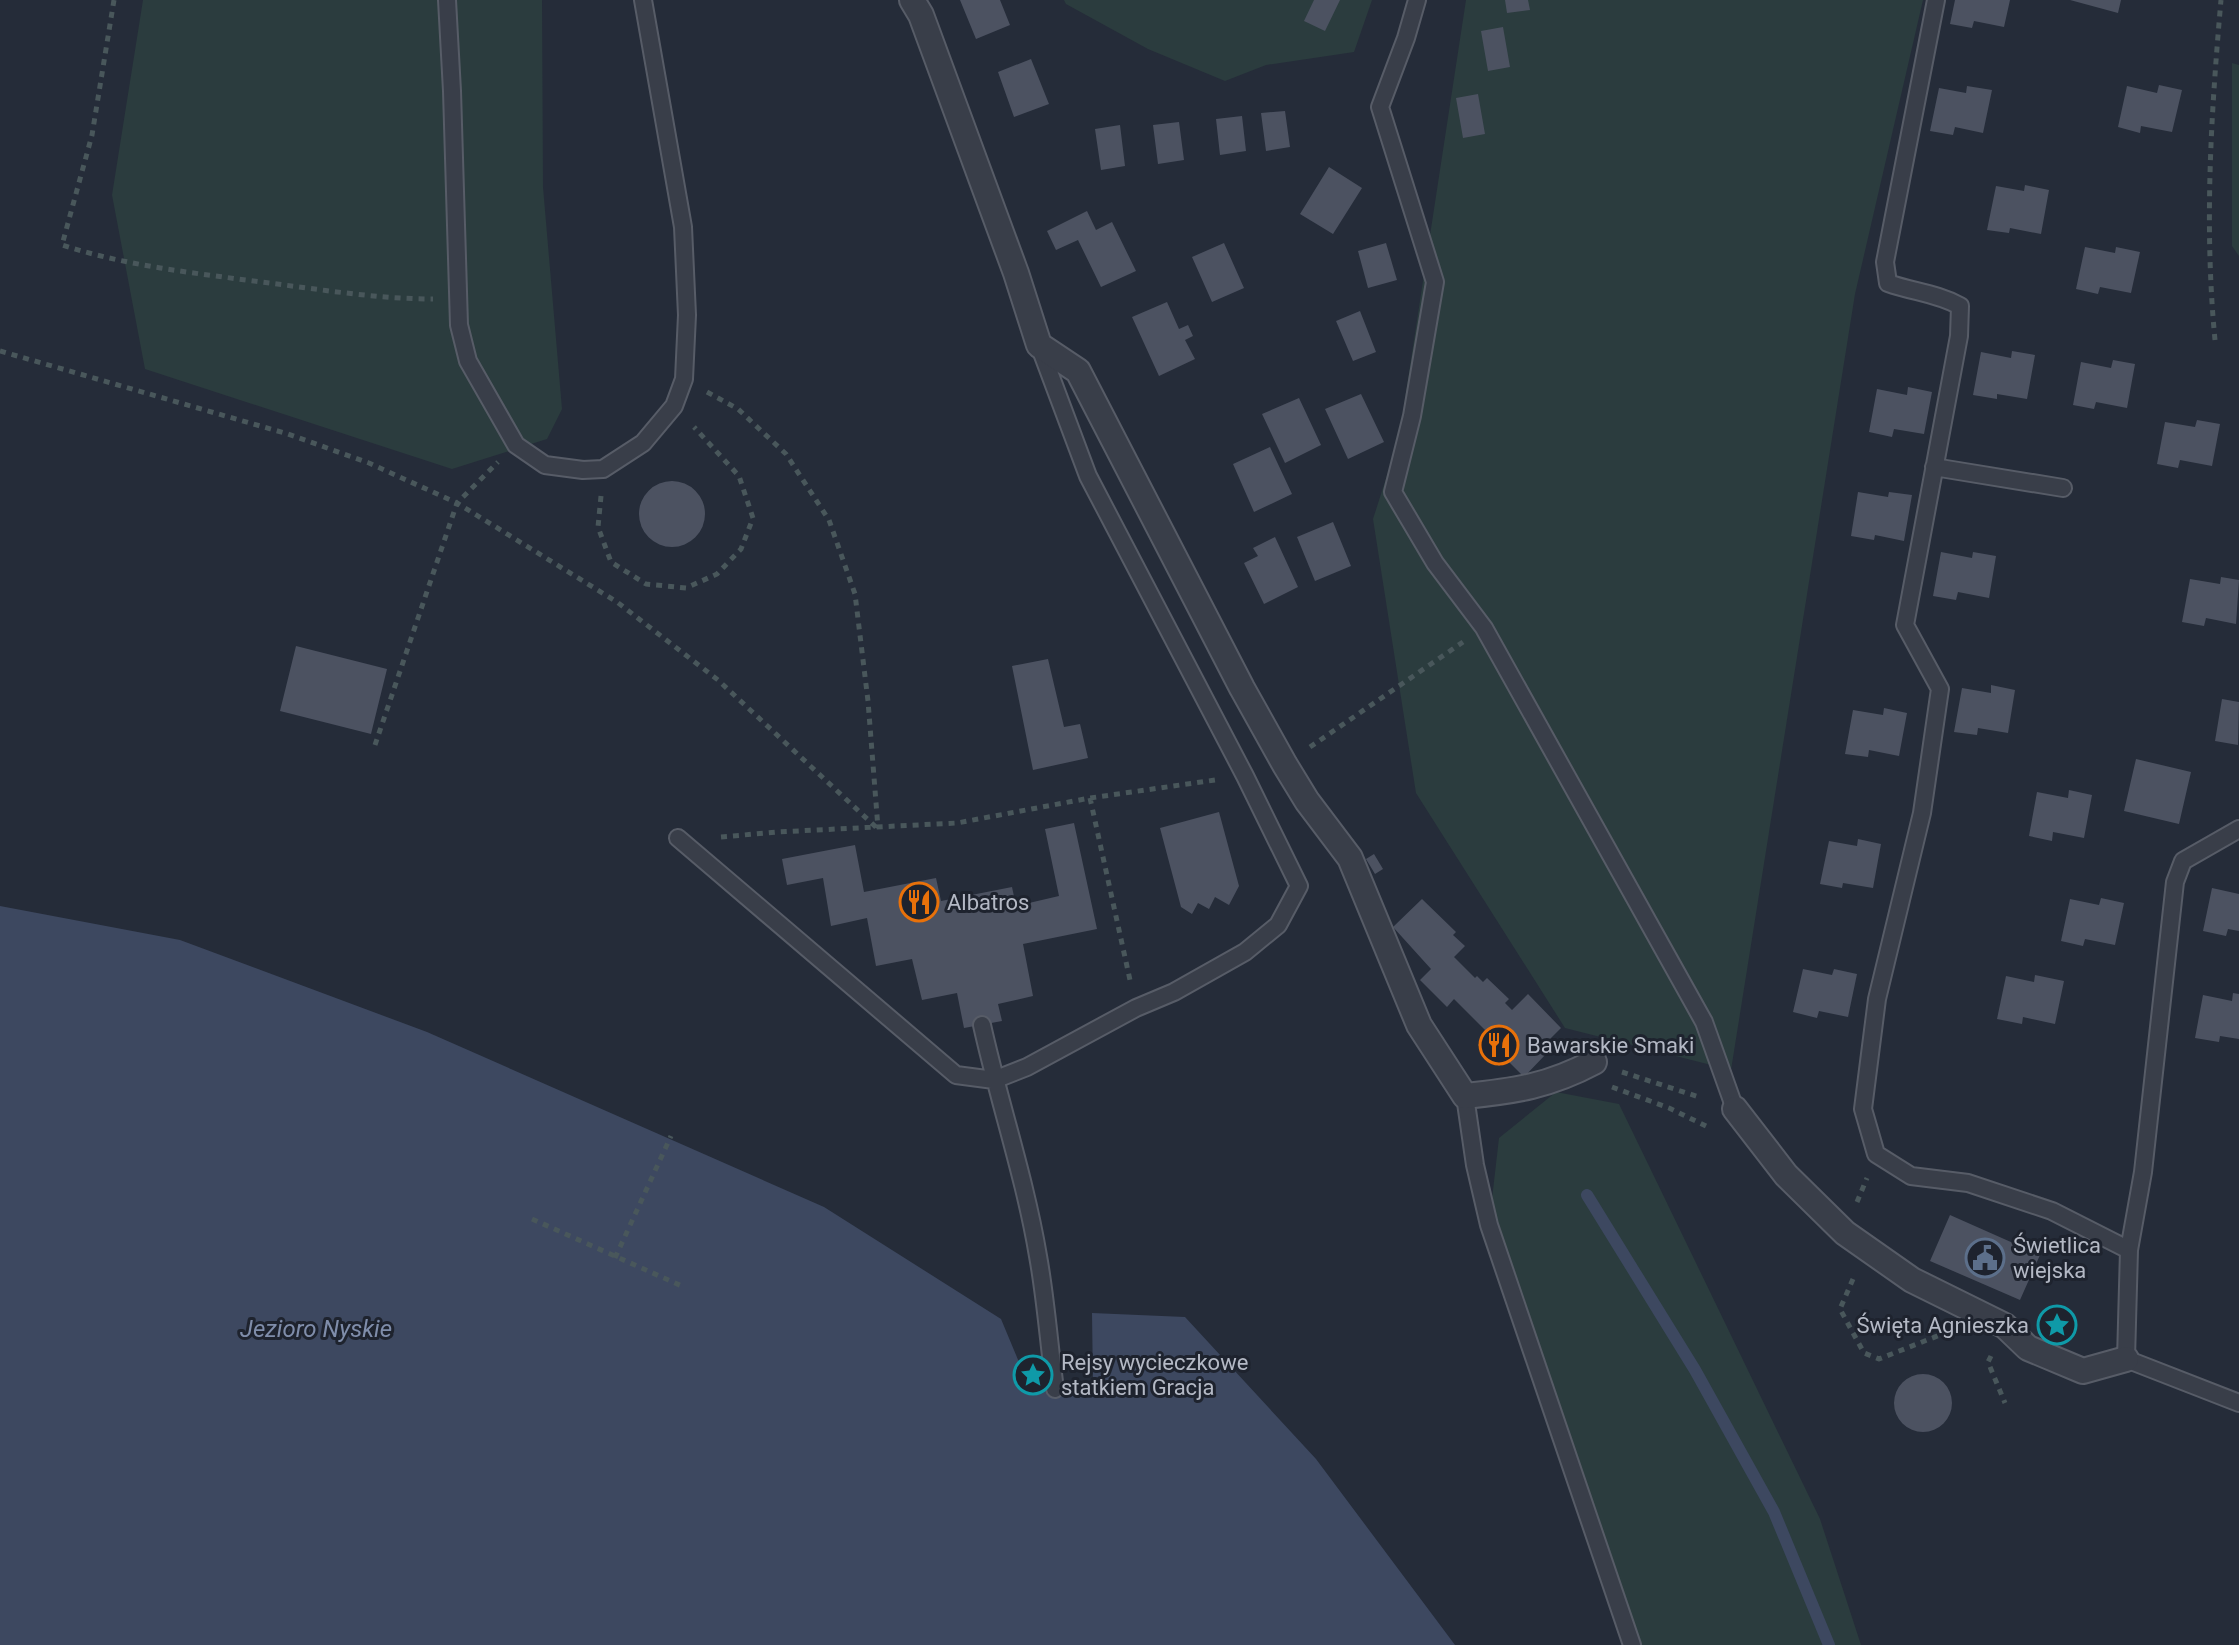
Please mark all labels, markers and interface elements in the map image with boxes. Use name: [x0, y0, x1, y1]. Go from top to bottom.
restaurant icon: Albatros: [898, 881, 940, 923]
place label: Albatros: [947, 890, 1029, 915]
restaurant icon: Bawarskie Smaki: [1478, 1024, 1520, 1066]
place label: Bawarskie Smaki: [1527, 1033, 1694, 1058]
place label: Świetlica wiejska: [2013, 1232, 2101, 1283]
public building icon: Świetlica wiejska: [1964, 1237, 2006, 1279]
place icon: Święta Agnieszka: [2036, 1304, 2078, 1346]
place label: Święta Agnieszka: [1857, 1312, 2029, 1338]
water label: Jezioro Nyskie: [240, 1315, 392, 1343]
place label: Rejsy wycieczkowe statkiem Gracja: [1061, 1350, 1248, 1400]
place icon: Rejsy wycieczkowe statkiem Gracja: [1012, 1354, 1054, 1396]

